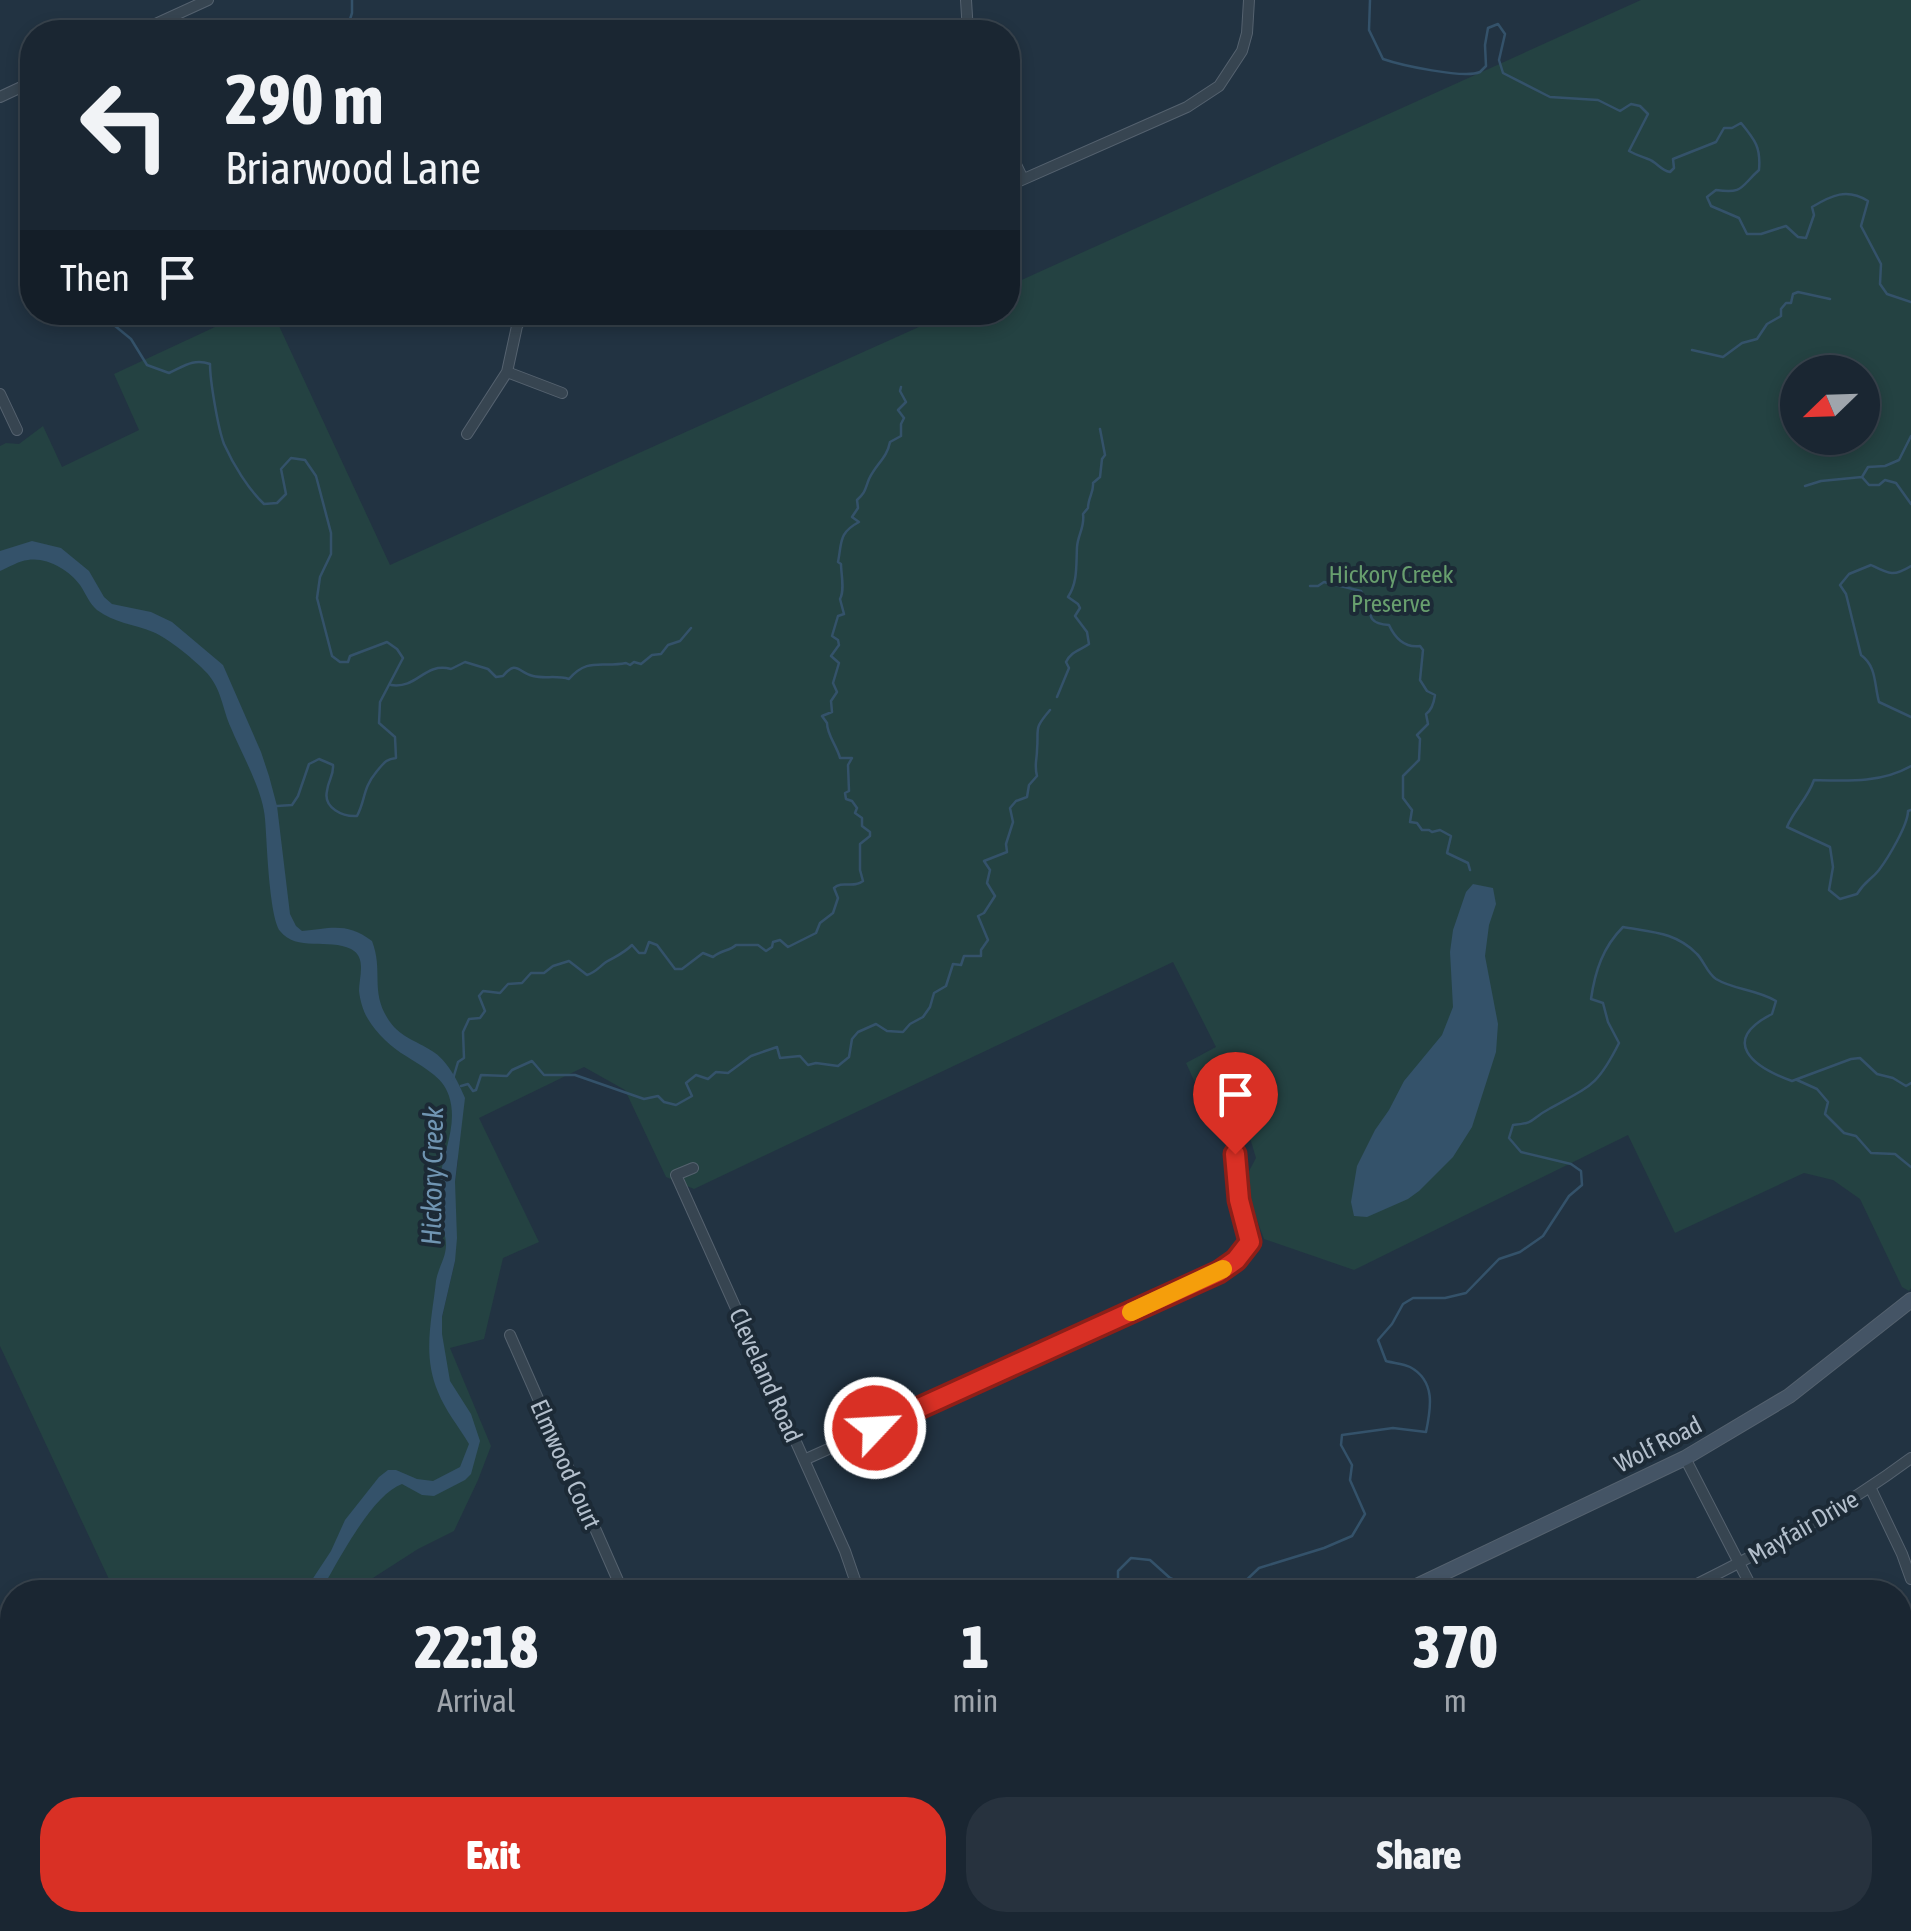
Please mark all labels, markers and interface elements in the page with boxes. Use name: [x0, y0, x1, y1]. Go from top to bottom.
text: 290 m: [225, 59, 384, 139]
icon: left: [60, 60, 190, 190]
text: Briarwood Lane: [225, 142, 481, 194]
icon: arrive: [150, 250, 205, 305]
text: Then: [60, 256, 130, 299]
north arrow: [1780, 355, 1880, 455]
map controls: [1780, 355, 1880, 455]
park label: Hickory Creek Preserve: [1328, 560, 1454, 617]
pin: [1193, 1052, 1278, 1155]
icon: arrive: [1208, 1067, 1263, 1122]
water label: Hickory Creek: [415, 1106, 449, 1246]
street label: Cleveland Road: [724, 1304, 808, 1446]
position arrow: [823, 1376, 927, 1480]
street label: Elmwood Court: [525, 1395, 607, 1533]
street label: Wolf Road: [1610, 1410, 1706, 1478]
street label: Mayfair Drive: [1743, 1484, 1863, 1570]
text: 22:18: [414, 1612, 538, 1681]
text: 1: [961, 1612, 990, 1681]
text: 370: [1413, 1612, 1497, 1681]
text: Arrival: [437, 1682, 515, 1719]
text: min: [952, 1682, 998, 1719]
text: m: [1444, 1682, 1467, 1719]
button: Exit: [40, 1797, 946, 1912]
button: Share: [966, 1797, 1872, 1912]

